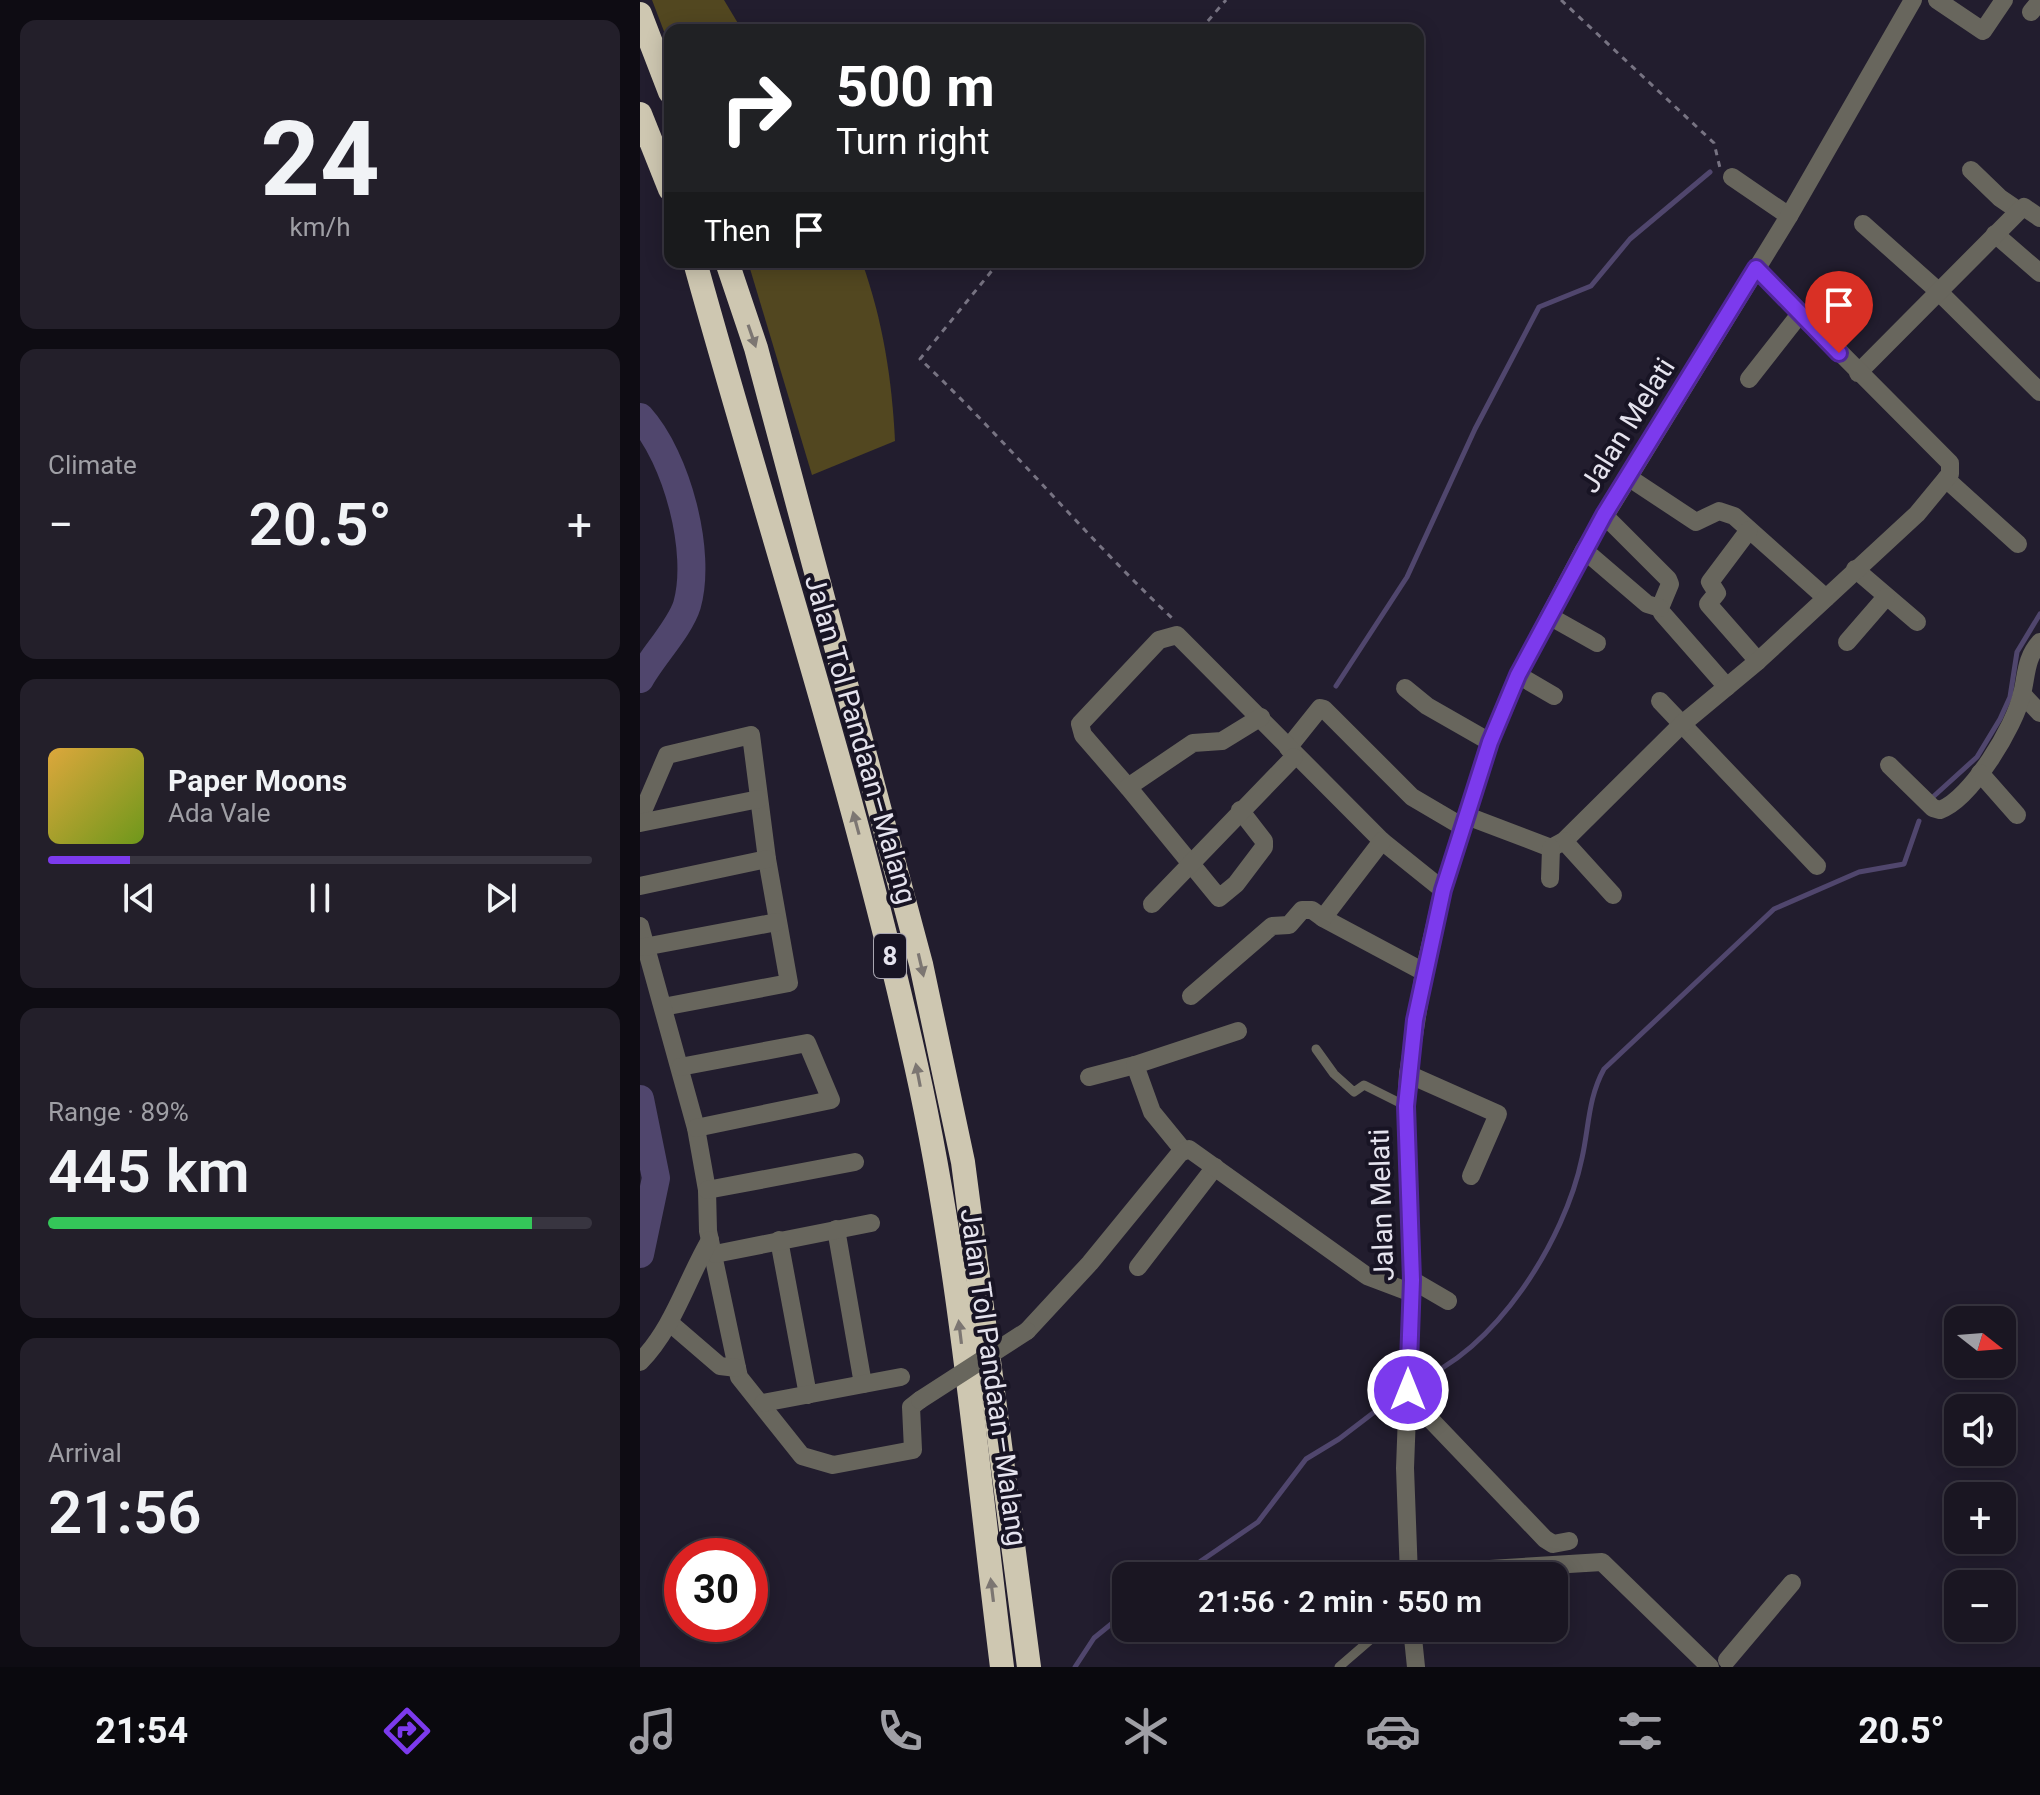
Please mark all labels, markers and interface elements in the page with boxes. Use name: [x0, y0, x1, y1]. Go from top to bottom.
text: 500 m: [836, 54, 995, 120]
icon: right: [704, 56, 808, 160]
text: 24: [260, 99, 380, 220]
text: Turn right: [836, 121, 989, 163]
icon: arrive: [787, 208, 831, 252]
text: km/h: [289, 212, 351, 242]
text: Then: [704, 213, 771, 248]
pin: [1805, 271, 1873, 353]
icon: arrive: [1817, 283, 1861, 327]
one-way arrow: [746, 324, 759, 348]
street label: Jalan Melati: [1573, 352, 1682, 499]
text: Climate: [48, 450, 137, 480]
text: 20.5°: [249, 489, 392, 560]
text: −: [48, 499, 73, 551]
text: +: [567, 499, 592, 551]
street label: Jalan Tol Pandaan–Malang: [798, 571, 923, 908]
text: Paper Moons: [168, 763, 347, 798]
text: Ada Vale: [168, 798, 270, 828]
one-way arrow: [850, 810, 862, 835]
icon: previous: [117, 876, 161, 920]
icon: pause: [298, 876, 342, 920]
icon: next: [479, 876, 523, 920]
road number: 8: [874, 934, 906, 978]
one-way arrow: [915, 953, 928, 978]
one-way arrow: [911, 1062, 924, 1087]
text: Range · 89%: [48, 1097, 189, 1127]
street label: Jalan Melati: [1362, 1128, 1401, 1282]
text: 445 km: [48, 1136, 250, 1207]
street label: Jalan Tol Pandaan–Malang: [953, 1206, 1034, 1548]
north arrow: [1944, 1306, 2016, 1378]
map controls: [1944, 1306, 2016, 1642]
one-way arrow: [953, 1319, 966, 1344]
position arrow: [1366, 1348, 1450, 1432]
button: sound: [1944, 1394, 2016, 1466]
text: Arrival: [48, 1438, 122, 1468]
text: 21:56: [48, 1477, 201, 1548]
button: +: [1944, 1482, 2016, 1554]
speed limit sign: 30: [664, 1538, 768, 1642]
button: −: [1944, 1570, 2016, 1642]
one-way arrow: [986, 1577, 999, 1602]
text: 21:56 · 2 min · 550 m: [1198, 1584, 1482, 1619]
icon: directions: [379, 1703, 435, 1759]
icon: music: [625, 1703, 681, 1759]
icon: phone: [872, 1703, 928, 1759]
icon: climate: [1118, 1703, 1174, 1759]
icon: car: [1365, 1703, 1421, 1759]
icon: filters: [1612, 1703, 1668, 1759]
text: 21:54: [95, 1710, 188, 1752]
text: 20.5°: [1858, 1710, 1945, 1752]

